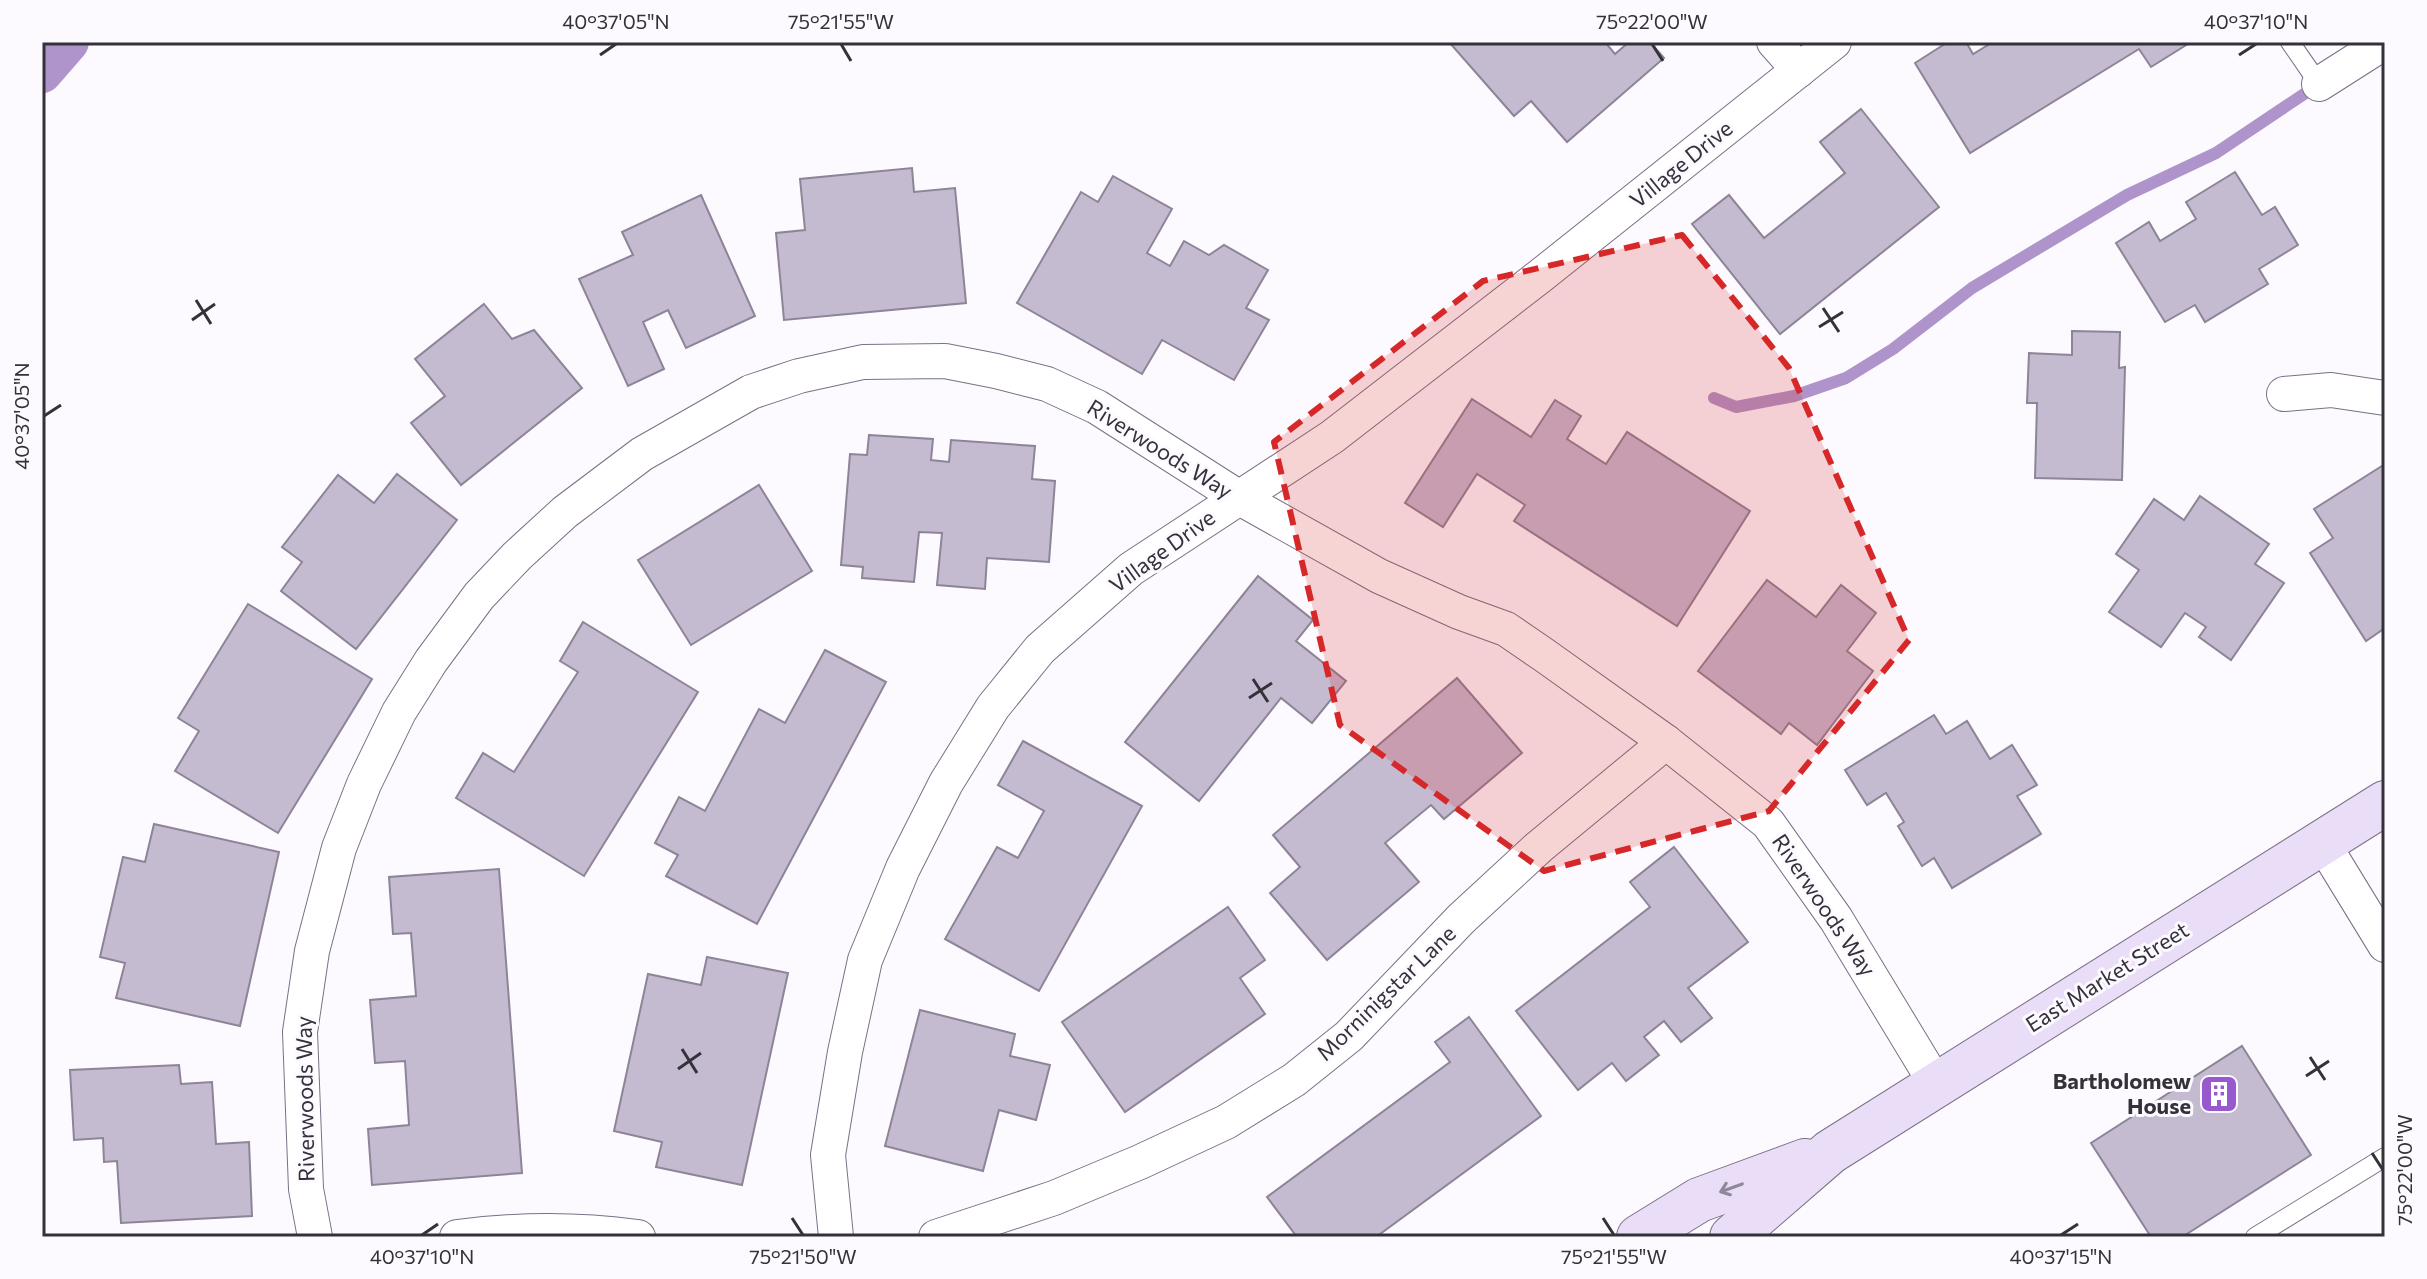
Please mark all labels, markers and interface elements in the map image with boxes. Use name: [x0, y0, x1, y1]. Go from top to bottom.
text: 40°37'05"N: [562, 9, 670, 33]
text: 75°21'55"W: [788, 9, 894, 33]
text: 75°22'00"W: [1596, 9, 1708, 33]
text: 40°37'10"N: [2204, 9, 2308, 33]
street label: Village Drive: [1624, 114, 1737, 213]
text: 40°37'05"N: [9, 362, 33, 470]
street label: Riverwoods Way: [1083, 393, 1238, 504]
street label: Village Drive: [1104, 503, 1220, 598]
street label: Riverwoods Way: [1767, 828, 1882, 981]
street label: East Market Street: [2020, 916, 2193, 1038]
street label: Morninigstar Lane: [1310, 919, 1461, 1066]
street label: Riverwoods Way: [290, 1016, 319, 1182]
place label: Bartholomew House: [2053, 1067, 2191, 1119]
building icon: Bartholomew House: [2198, 1073, 2240, 1115]
text: 75°22'00"W: [2392, 1114, 2416, 1226]
one-way arrow: [1718, 1182, 1743, 1197]
text: 40°37'10"N: [370, 1244, 474, 1268]
text: 75°21'50"W: [749, 1244, 857, 1268]
text: 75°21'55"W: [1561, 1244, 1667, 1268]
text: 40°37'15"N: [2010, 1244, 2112, 1268]

